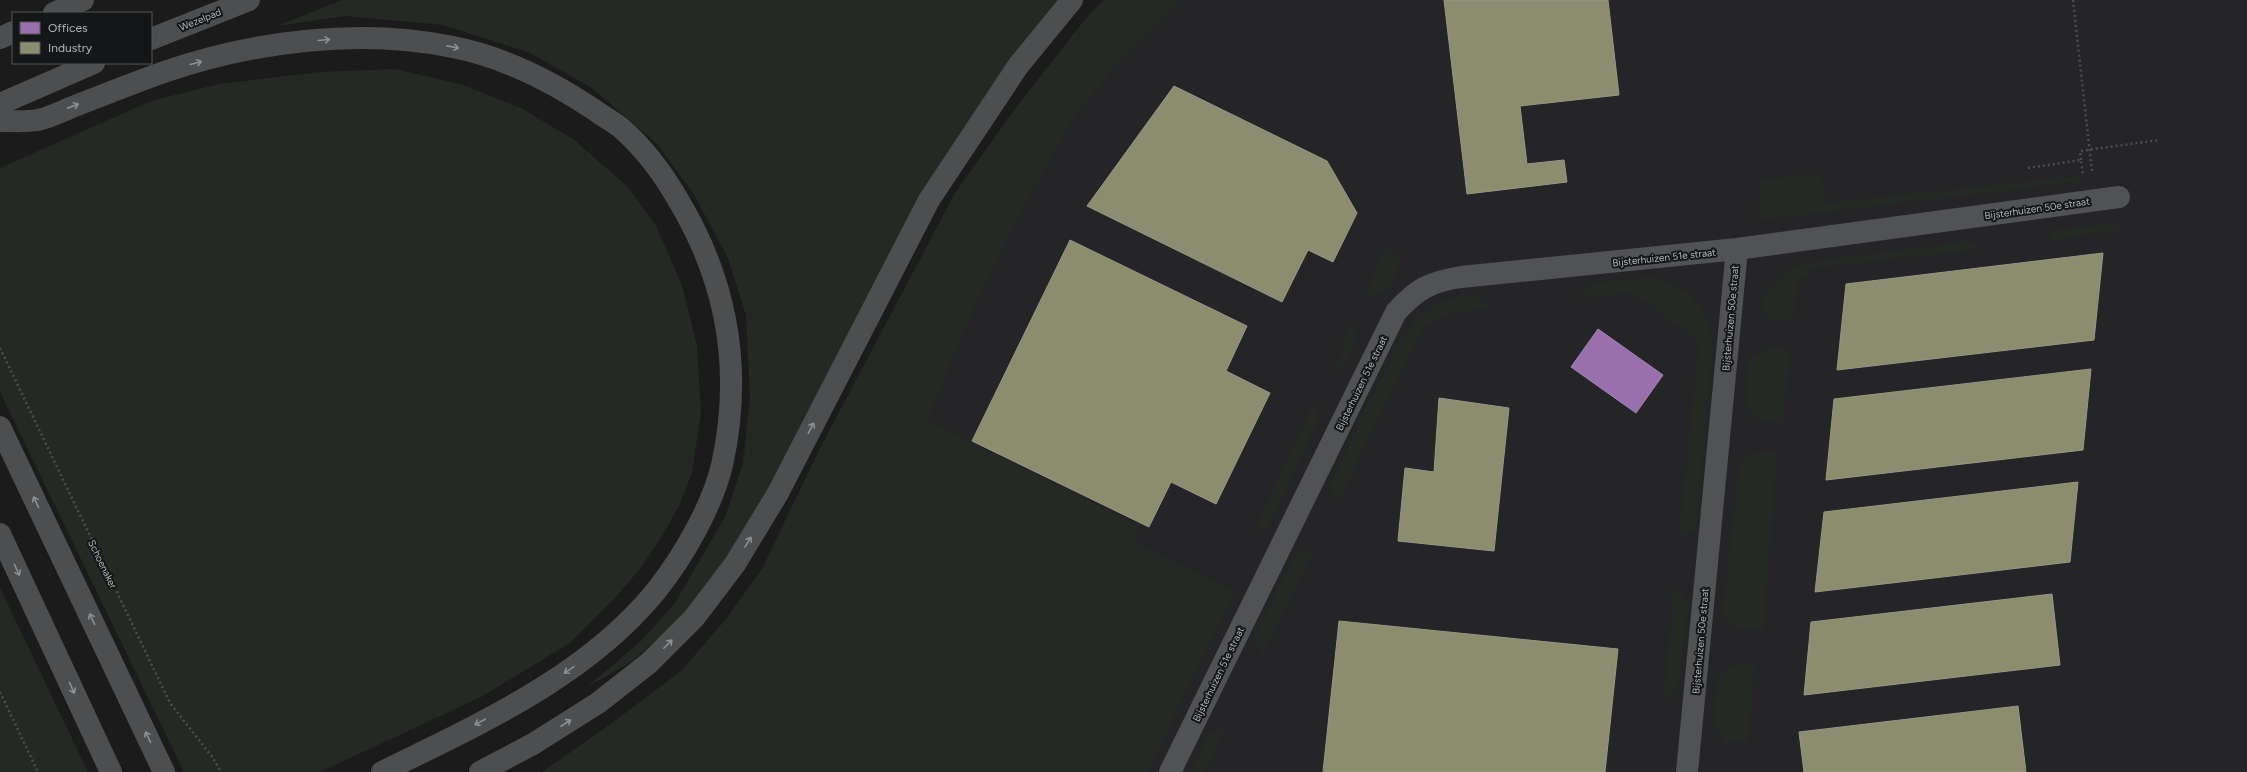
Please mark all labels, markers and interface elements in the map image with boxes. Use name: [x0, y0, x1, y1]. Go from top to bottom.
street label: Wezelpad: [177, 5, 223, 34]
legend: [12, 12, 152, 64]
text: Offices: [48, 21, 88, 35]
one-way arrow: [317, 37, 330, 44]
text: Industry: [48, 41, 93, 55]
one-way arrow: [446, 43, 459, 51]
one-way arrow: [189, 59, 202, 66]
one-way arrow: [67, 102, 79, 109]
street label: Bijsterhuizen 50e straat: [1984, 195, 2091, 222]
street label: Bijsterhuizen 51e straat: [1612, 246, 1717, 269]
street label: Bijsterhuizen 50e straat: [1719, 264, 1742, 371]
street label: Bijsterhuizen 51e straat: [1333, 333, 1390, 433]
one-way arrow: [808, 423, 816, 435]
one-way arrow: [32, 496, 39, 508]
one-way arrow: [745, 536, 753, 548]
street label: Schoenaker: [85, 538, 120, 591]
one-way arrow: [13, 563, 21, 575]
street label: Bijsterhuizen 50e straat: [1689, 587, 1712, 694]
one-way arrow: [88, 614, 95, 626]
street label: Bijsterhuizen 51e straat: [1190, 624, 1247, 724]
one-way arrow: [663, 639, 673, 649]
one-way arrow: [563, 666, 575, 674]
one-way arrow: [69, 681, 76, 693]
one-way arrow: [474, 719, 486, 726]
one-way arrow: [560, 719, 571, 727]
one-way arrow: [144, 731, 151, 743]

